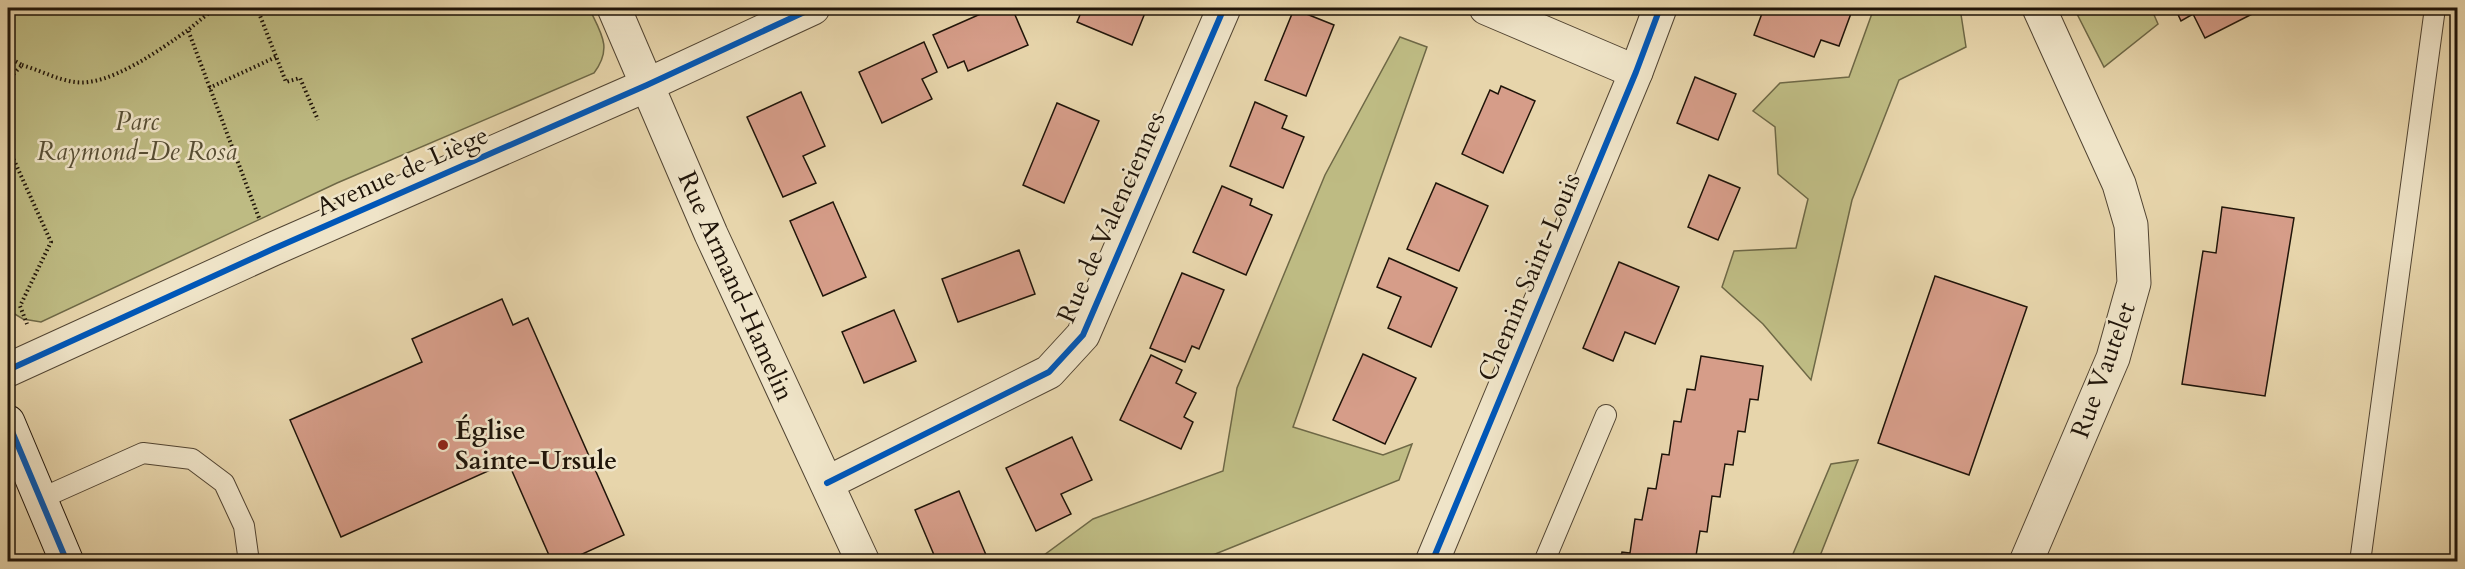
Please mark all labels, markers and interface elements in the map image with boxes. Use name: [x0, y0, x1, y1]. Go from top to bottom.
park label: Parc Raymond-De Rosa: [37, 104, 238, 169]
street label: Rue de Valenciennes: [1049, 106, 1173, 328]
street label: Avenue de Liège: [310, 117, 494, 225]
street label: Rue Armand-Hamelin: [670, 166, 803, 407]
street label: Chemin Saint-Louis: [1469, 167, 1589, 387]
street label: Rue Vautelet: [2062, 297, 2144, 443]
place label: Église Sainte-Ursule: [455, 413, 617, 478]
marker: Église Sainte-Ursule: [436, 438, 450, 452]

